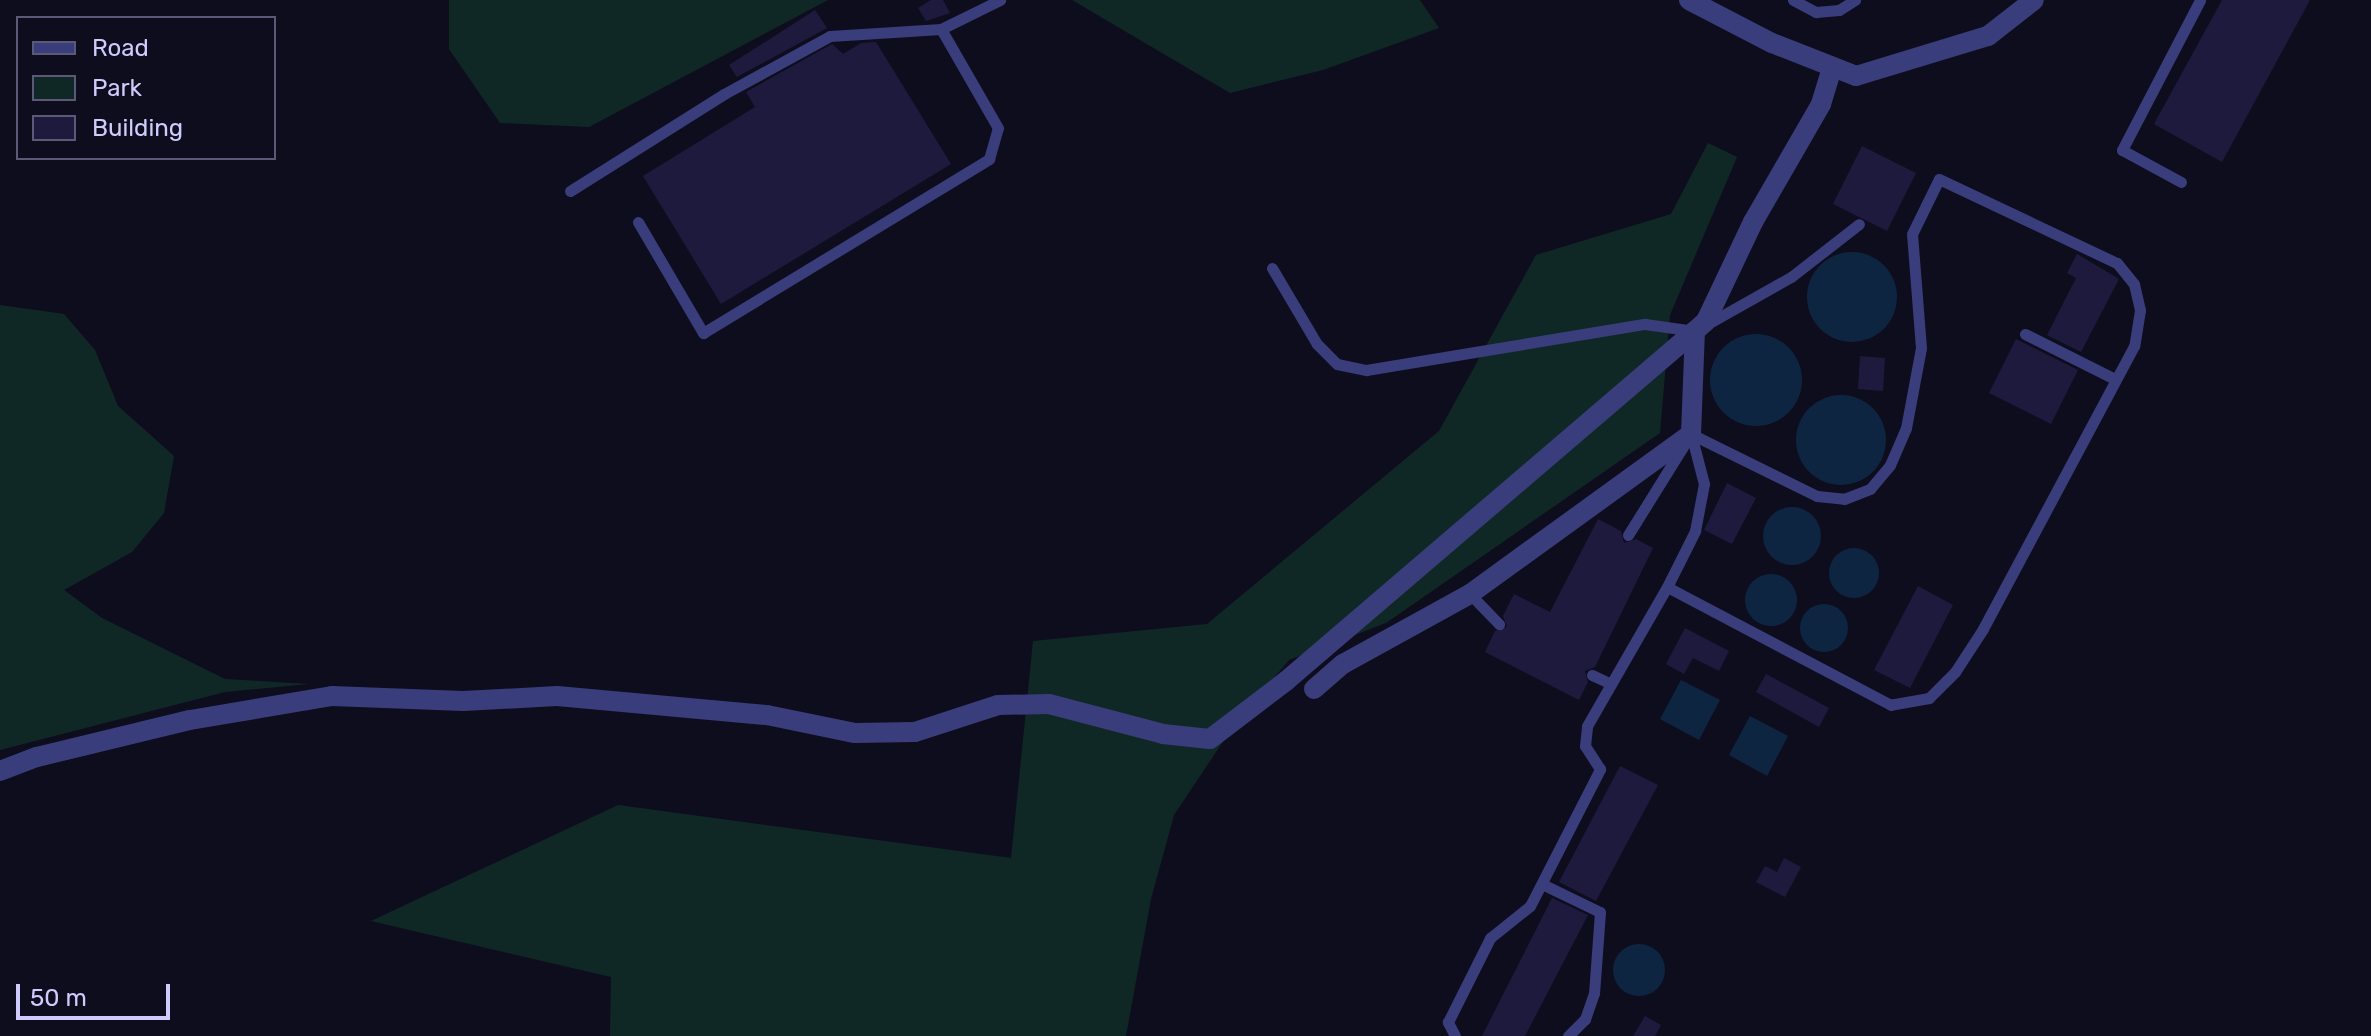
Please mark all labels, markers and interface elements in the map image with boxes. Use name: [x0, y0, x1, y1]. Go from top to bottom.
legend: [16, 16, 276, 160]
text: Road: [92, 34, 149, 62]
text: Park: [92, 74, 142, 102]
text: Building: [92, 114, 183, 142]
scale bar: [20, 968, 174, 1018]
text: 50 m: [30, 984, 87, 1012]

